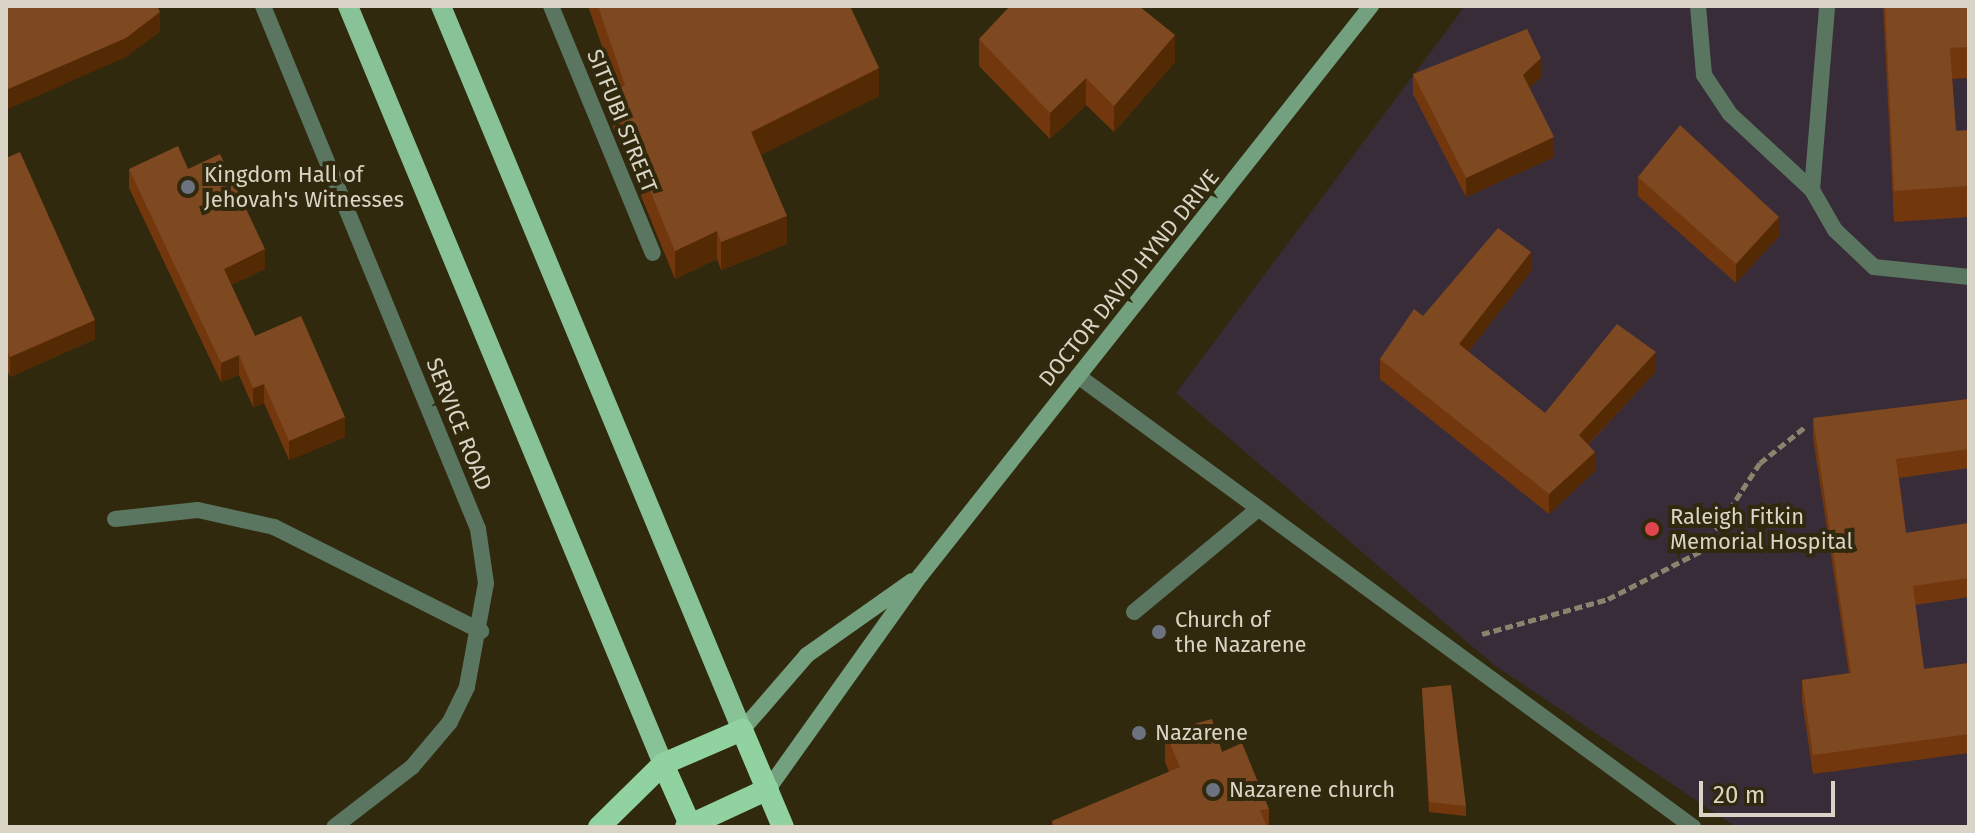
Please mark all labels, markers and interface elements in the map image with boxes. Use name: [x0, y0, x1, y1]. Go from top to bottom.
street label: SITFUBI STREET: [581, 46, 663, 196]
place label: Kingdom Hall of Jehovah's Witnesses: [204, 161, 404, 212]
street label: DOCTOR DAVID HYND DRIVE: [1033, 164, 1225, 392]
marker: Kingdom Hall of Jehovah's Witnesses: [179, 178, 197, 196]
street label: SERVICE ROAD: [420, 354, 498, 494]
place label: Raleigh Fitkin Memorial Hospital: [1670, 503, 1853, 554]
marker: Raleigh Fitkin Memorial Hospital: [1641, 518, 1663, 540]
place label: Church of the Nazarene: [1175, 606, 1307, 658]
marker: Church of the Nazarene: [1150, 623, 1168, 641]
place label: Nazarene: [1155, 720, 1248, 746]
marker: Nazarene: [1130, 724, 1148, 742]
scale bar: [1703, 765, 1839, 815]
place label: Nazarene church: [1229, 777, 1395, 803]
marker: Nazarene church: [1204, 781, 1222, 799]
text: 20 m: [1713, 781, 1765, 809]

